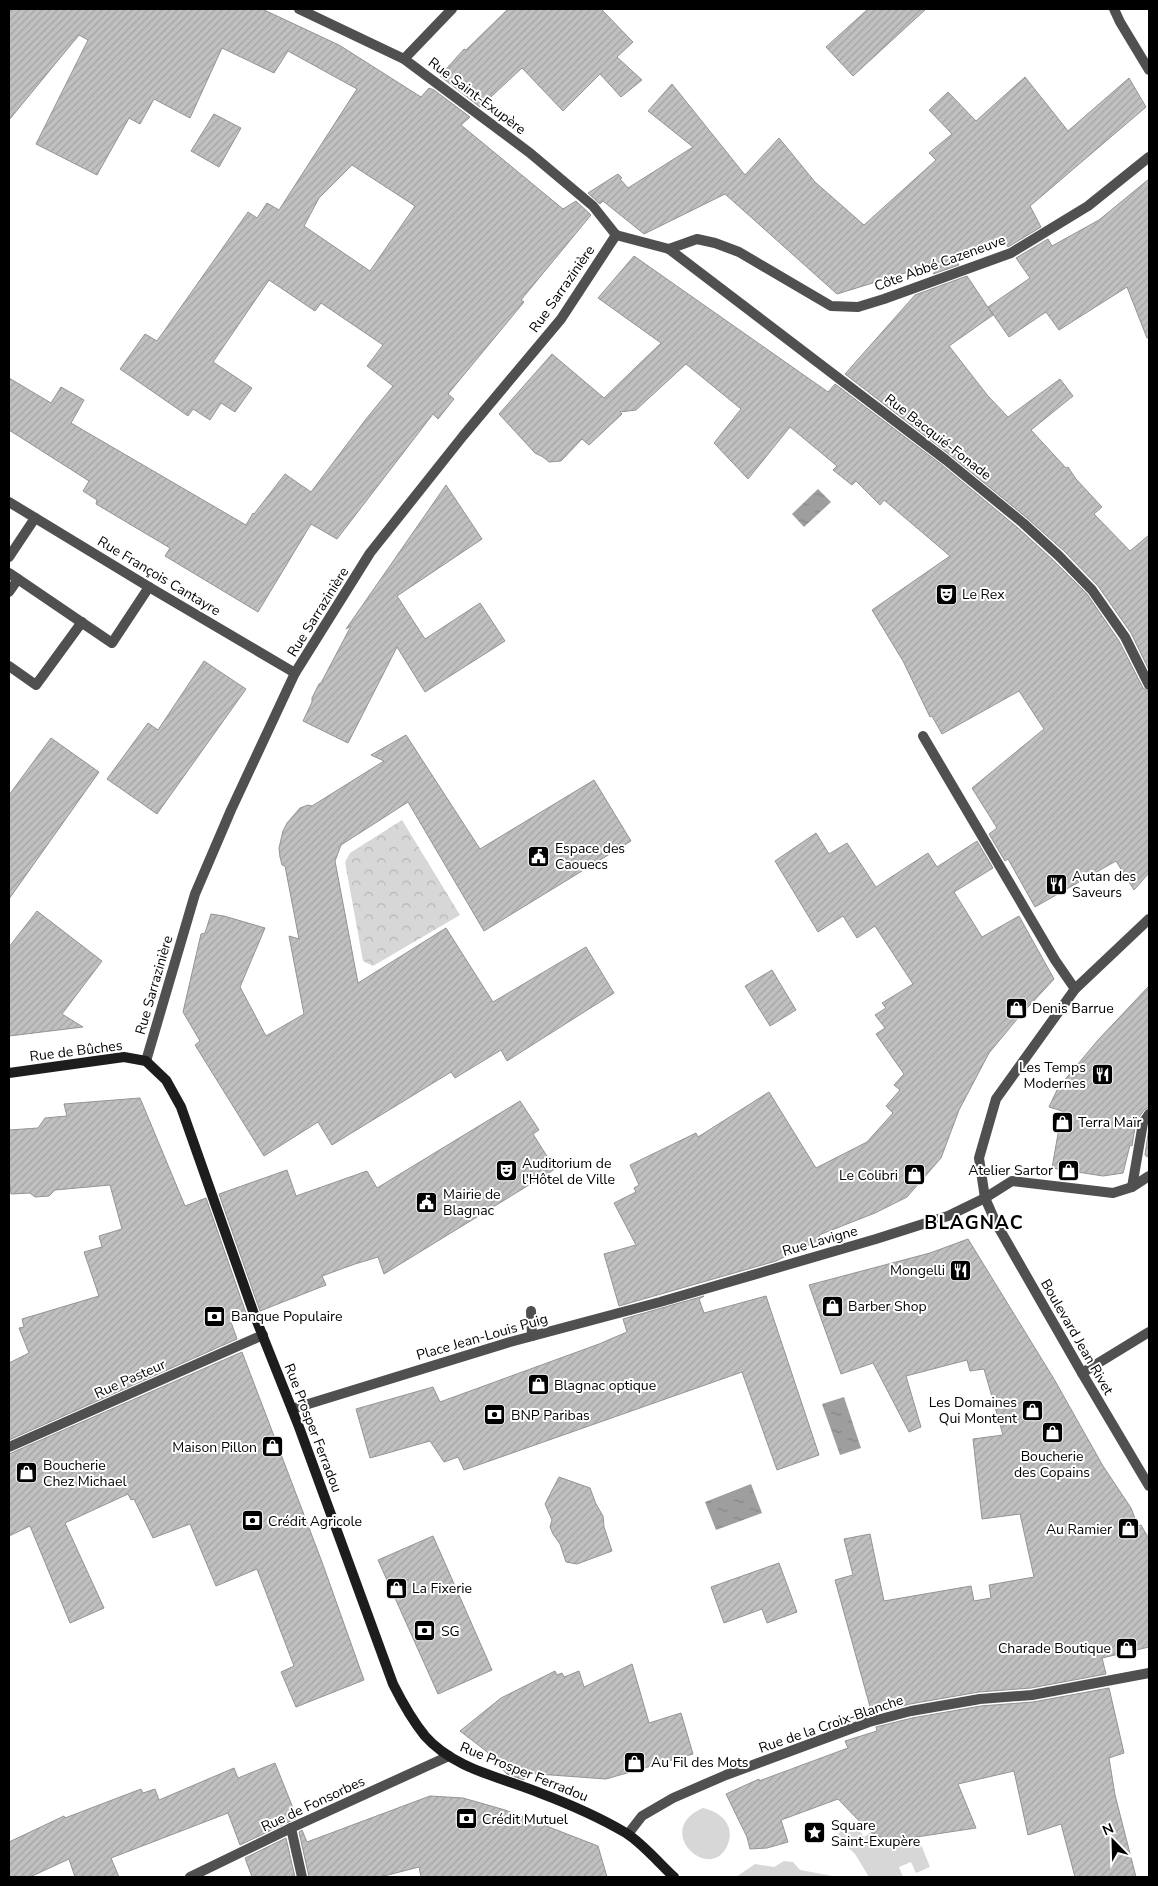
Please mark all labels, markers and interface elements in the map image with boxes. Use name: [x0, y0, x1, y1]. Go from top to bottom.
street label: Rue Saint-Exupère: [424, 53, 530, 139]
street label: Côte Abbé Cazeneuve: [872, 230, 1008, 296]
street label: Rue Sarrazinière: [525, 242, 599, 336]
street label: Rue Bacquié-Fonade: [881, 389, 995, 485]
street label: Rue François Cantayre: [94, 532, 224, 620]
street label: Rue Sarrazinière: [283, 564, 353, 660]
theatre icon: Le Rex: [934, 582, 958, 606]
place label: Le Rex: [962, 585, 1005, 604]
place label: Espace des Caouecs: [555, 839, 625, 874]
public building icon: Espace des Caouecs: [527, 844, 551, 868]
place label: Autan des Saveurs: [1072, 867, 1137, 902]
restaurant icon: Autan des Saveurs: [1044, 872, 1068, 896]
street label: Rue Sarrazinière: [131, 933, 177, 1037]
shop icon: Denis Barrue: [1004, 996, 1028, 1020]
place label: Denis Barrue: [1032, 999, 1114, 1018]
street label: Rue de Bûches: [28, 1036, 124, 1066]
place label: Les Temps Modernes: [1019, 1058, 1086, 1093]
restaurant icon: Les Temps Modernes: [1090, 1063, 1114, 1087]
shop icon: Terra Maïr: [1050, 1110, 1074, 1134]
place label: Terra Maïr: [1078, 1113, 1141, 1132]
place label: Auditorium de l'Hôtel de Ville: [522, 1154, 615, 1189]
shop icon: Atelier Sartor: [1057, 1158, 1081, 1182]
theatre icon: Auditorium de l'Hôtel de Ville: [494, 1159, 518, 1183]
place label: Atelier Sartor: [968, 1161, 1053, 1180]
shop icon: Le Colibri: [902, 1163, 926, 1187]
place label: Le Colibri: [839, 1166, 898, 1185]
place label: Mairie de Blagnac: [443, 1185, 501, 1220]
public building icon: Mairie de Blagnac: [415, 1190, 439, 1214]
district label: BLAGNAC: [924, 1210, 1024, 1236]
street label: Rue Lavigne: [780, 1221, 860, 1261]
restaurant icon: Mongelli: [949, 1258, 973, 1282]
place label: Mongelli: [890, 1261, 945, 1280]
street label: Boulevard Jean Rivet: [1036, 1276, 1118, 1398]
shop icon: Barber Shop: [820, 1294, 844, 1318]
place label: Barber Shop: [848, 1297, 927, 1316]
bank icon: Banque Populaire: [203, 1304, 227, 1328]
place label: Banque Populaire: [231, 1307, 342, 1326]
street label: Place Jean-Louis Puig: [414, 1309, 550, 1365]
street label: Rue Pasteur: [91, 1355, 169, 1403]
street label: Rue Prosper Ferradou: [280, 1361, 346, 1495]
shop icon: Blagnac optique: [526, 1373, 550, 1397]
place label: Blagnac optique: [554, 1376, 656, 1395]
place label: Les Domaines Qui Montent: [929, 1393, 1017, 1428]
shop icon: Les Domaines Qui Montent: [1021, 1398, 1045, 1422]
bank icon: BNP Paribas: [483, 1403, 507, 1427]
place label: BNP Paribas: [511, 1406, 590, 1425]
shop icon: Boucherie des Copains: [1040, 1421, 1064, 1445]
shop icon: Maison Pillon: [261, 1435, 285, 1459]
place label: Maison Pillon: [172, 1438, 257, 1457]
place label: Boucherie des Copains: [1014, 1447, 1090, 1482]
place label: Boucherie Chez Michael: [43, 1456, 127, 1491]
shop icon: Boucherie Chez Michael: [15, 1461, 39, 1485]
bank icon: Crédit Agricole: [240, 1509, 264, 1533]
place label: Crédit Agricole: [268, 1512, 362, 1531]
shop icon: Au Ramier: [1116, 1517, 1140, 1541]
place label: Au Ramier: [1046, 1520, 1112, 1539]
shop icon: La Fixerie: [384, 1576, 408, 1600]
place label: La Fixerie: [412, 1579, 472, 1598]
bank icon: SG: [413, 1619, 437, 1643]
place label: SG: [441, 1622, 460, 1641]
shop icon: Charade Boutique: [1115, 1636, 1139, 1660]
place label: Charade Boutique: [998, 1639, 1111, 1658]
street label: Rue de la Croix-Blanche: [756, 1690, 906, 1758]
street label: Rue Prosper Ferradou: [457, 1738, 591, 1806]
shop icon: Au Fil des Mots: [623, 1750, 647, 1774]
place label: Au Fil des Mots: [651, 1753, 749, 1772]
street label: Rue de Fonsorbes: [258, 1772, 368, 1836]
bank icon: Crédit Mutuel: [454, 1807, 478, 1831]
place label: Crédit Mutuel: [482, 1810, 569, 1829]
place label: Square Saint-Exupère: [831, 1816, 920, 1851]
north arrow: [1088, 1816, 1138, 1866]
text: N: [1100, 1819, 1117, 1840]
place icon: Square Saint-Exupère: [803, 1821, 827, 1845]

